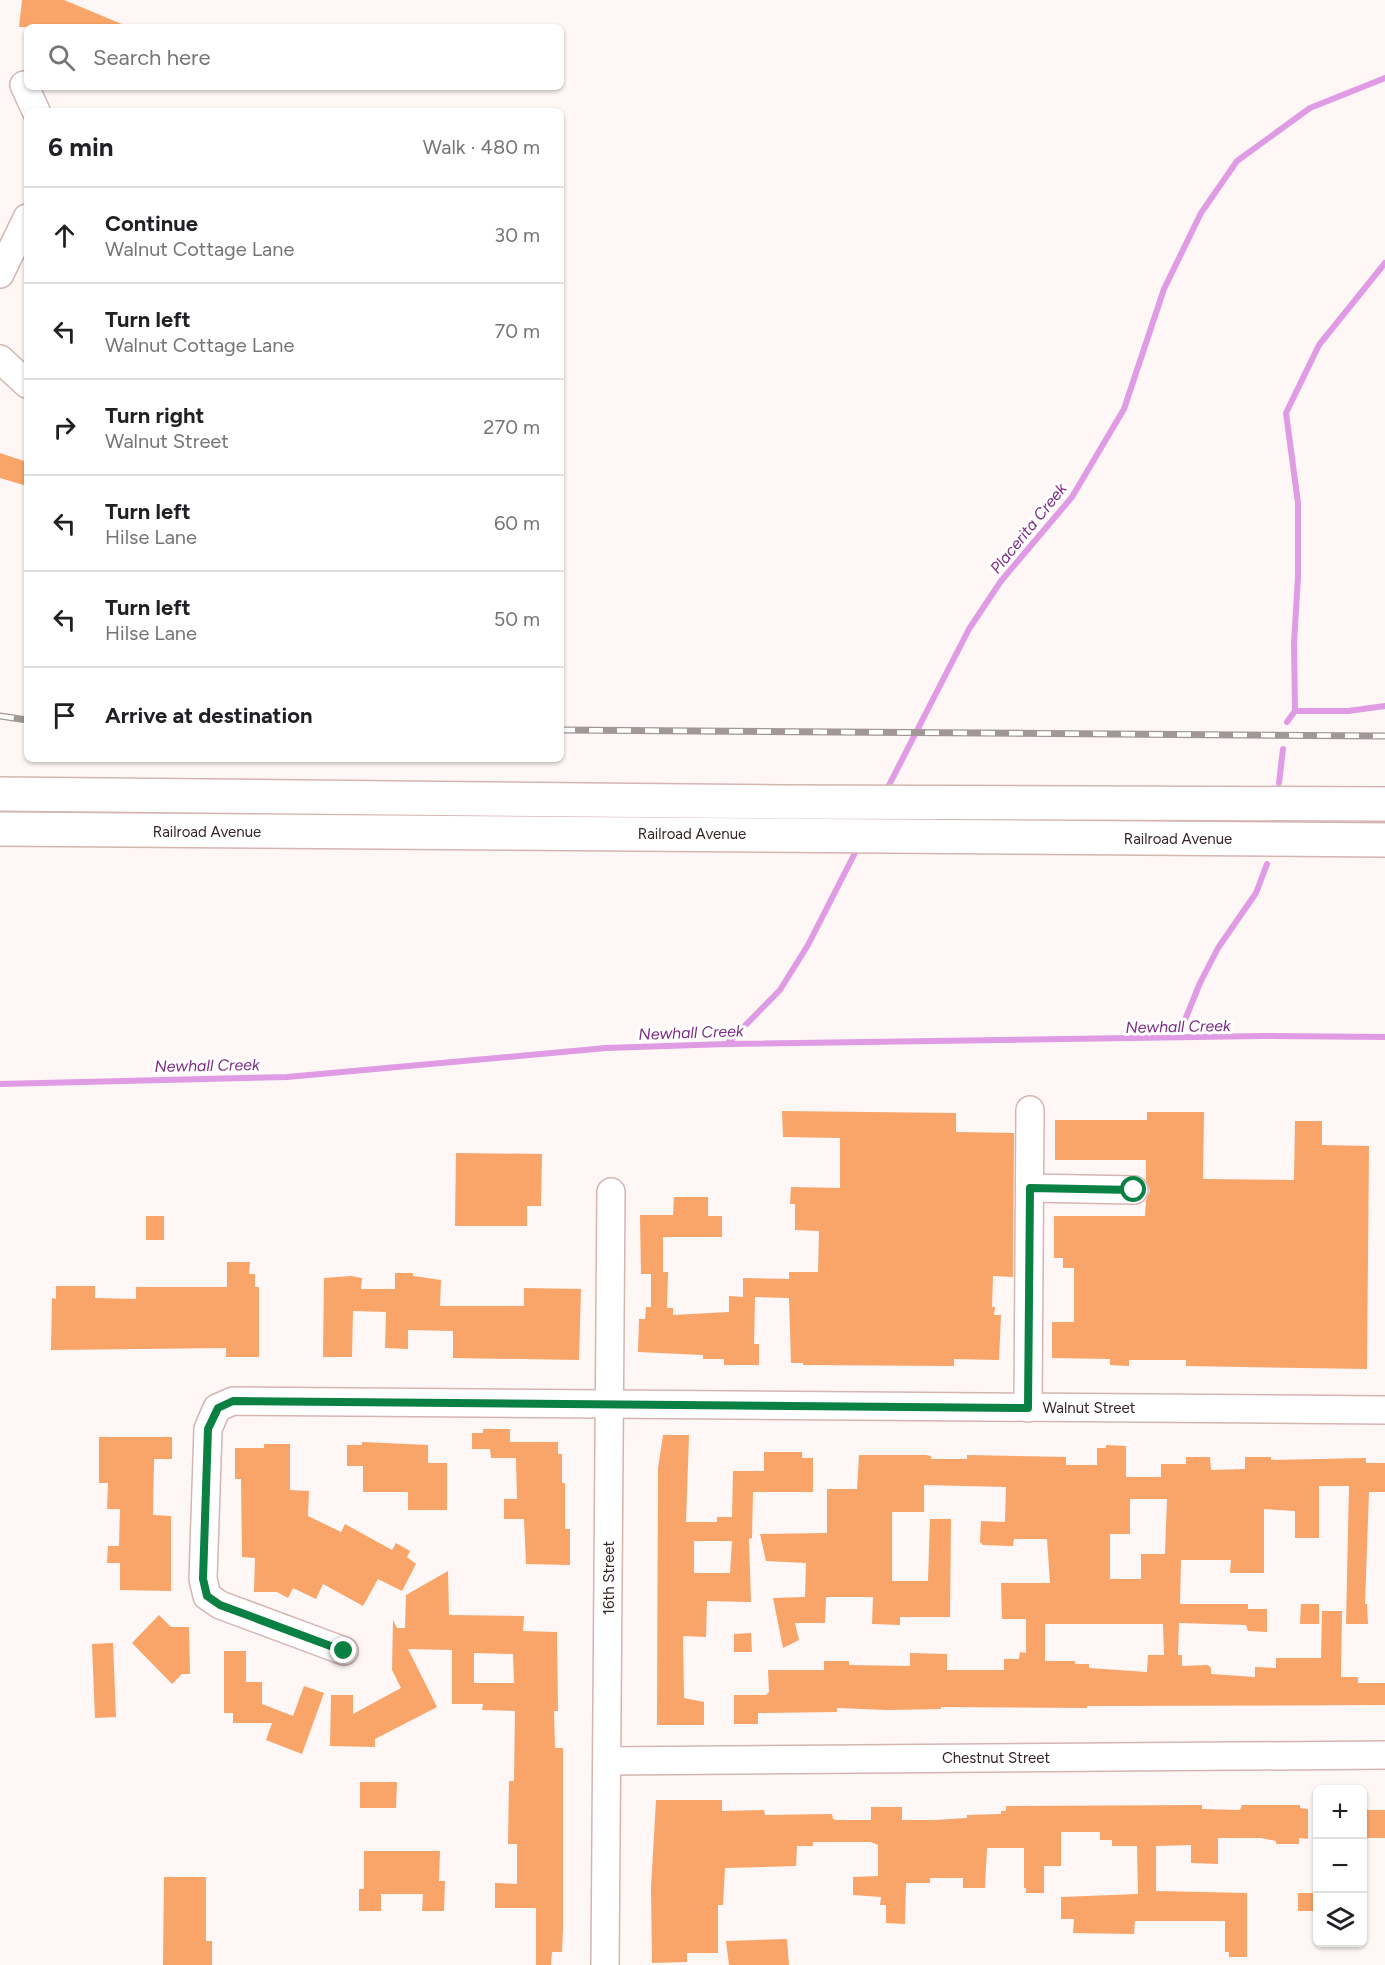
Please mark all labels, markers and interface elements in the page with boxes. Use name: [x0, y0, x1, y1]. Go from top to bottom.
search box: [24, 24, 564, 90]
icon: search: [45, 41, 78, 74]
text: Search here: [93, 44, 211, 71]
text: 6 min: [48, 131, 114, 163]
text: Walk · 480 m: [423, 135, 540, 159]
text: Continue: [105, 210, 198, 237]
icon: ahead: [48, 219, 81, 252]
text: 30 m: [494, 223, 540, 247]
text: Walnut Cottage Lane: [105, 237, 294, 261]
text: Turn left: [105, 306, 191, 333]
icon: left: [48, 315, 81, 348]
text: 70 m: [494, 319, 540, 343]
text: Walnut Cottage Lane: [105, 333, 294, 357]
text: Turn right: [105, 402, 204, 429]
icon: right: [48, 411, 81, 444]
text: 270 m: [483, 415, 540, 439]
text: Walnut Street: [105, 429, 229, 453]
water label: Placerita Creek: [986, 478, 1071, 577]
text: Turn left: [105, 498, 191, 525]
icon: left: [48, 507, 81, 540]
text: 60 m: [494, 511, 540, 535]
text: Hilse Lane: [105, 525, 197, 549]
text: Turn left: [105, 594, 191, 621]
icon: left: [48, 603, 81, 636]
text: 50 m: [494, 607, 540, 631]
text: Hilse Lane: [105, 621, 197, 645]
icon: arrive: [48, 699, 81, 732]
text: Arrive at destination: [105, 702, 313, 729]
street label: Railroad Avenue: [153, 823, 261, 841]
street label: Railroad Avenue: [638, 825, 746, 843]
street label: Railroad Avenue: [1124, 830, 1232, 848]
water label: Newhall Creek: [1125, 1016, 1232, 1037]
water label: Newhall Creek: [638, 1021, 745, 1044]
water label: Newhall Creek: [154, 1055, 261, 1076]
route start: [1120, 1176, 1146, 1202]
street label: Walnut Street: [1043, 1399, 1136, 1417]
street label: 16th Street: [600, 1540, 618, 1615]
route end: [330, 1637, 356, 1663]
street label: Chestnut Street: [942, 1749, 1050, 1767]
map controls: [1313, 1785, 1367, 1947]
button: +: [1313, 1785, 1367, 1839]
button: −: [1313, 1839, 1367, 1893]
button: layers: [1313, 1893, 1367, 1947]

